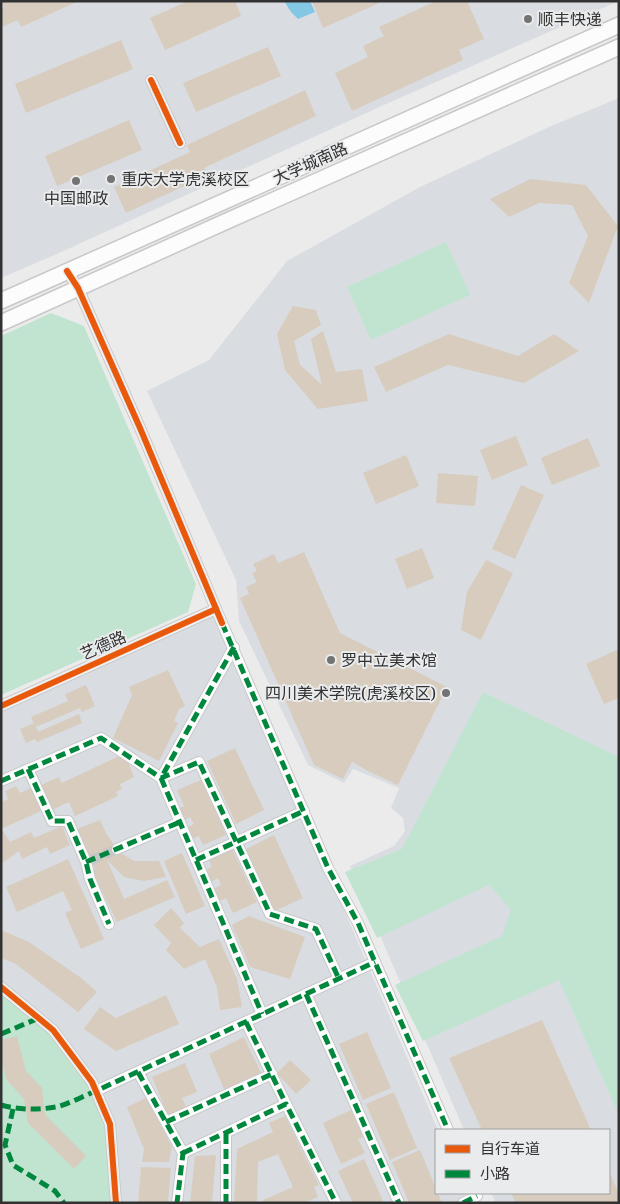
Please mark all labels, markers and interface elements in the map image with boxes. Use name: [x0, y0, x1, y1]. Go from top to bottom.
place label: 顺丰快递: [538, 8, 602, 30]
marker: 顺丰快递: [522, 13, 534, 25]
street label: 大学城南路: [269, 137, 351, 189]
place label: 重庆大学虎溪校区: [121, 168, 249, 190]
marker: 重庆大学虎溪校区: [105, 173, 117, 185]
marker: 中国邮政: [70, 175, 82, 187]
place label: 中国邮政: [44, 187, 108, 209]
street label: 艺德路: [77, 625, 129, 665]
place label: 罗中立美术馆: [341, 649, 437, 671]
marker: 罗中立美术馆: [325, 654, 337, 666]
place label: 四川美术学院(虎溪校区): [265, 682, 436, 704]
marker: 四川美术学院(虎溪校区): [440, 687, 452, 699]
legend: [435, 1129, 610, 1194]
text: 自行车道: [480, 1138, 540, 1158]
text: 小路: [480, 1163, 510, 1183]

